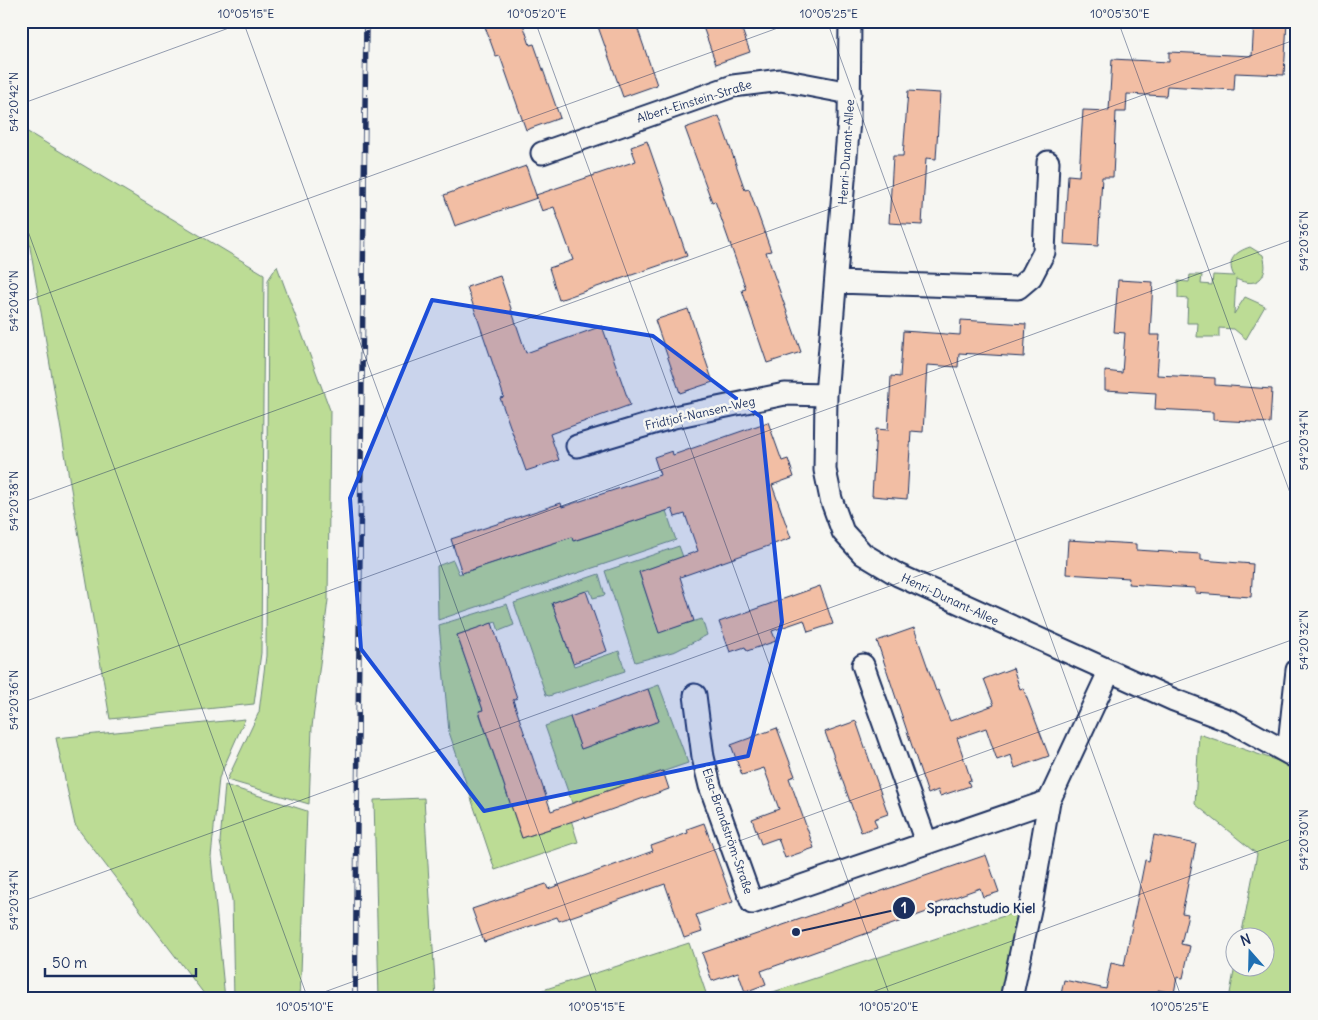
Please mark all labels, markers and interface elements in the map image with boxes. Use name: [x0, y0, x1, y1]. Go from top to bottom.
text: 10°05'15"E: [218, 6, 274, 21]
text: 10°05'20"E: [507, 6, 567, 21]
text: 10°05'25"E: [800, 6, 858, 21]
text: 10°05'30"E: [1090, 6, 1150, 21]
text: 54°20'42"N: [6, 72, 21, 132]
street label: Albert-Einstein-Straße: [635, 76, 753, 126]
street label: Henri-Dunant-Allee: [835, 99, 857, 205]
text: 54°20'36"N: [1296, 211, 1311, 271]
text: 54°20'40"N: [6, 270, 21, 332]
street label: Fridtjof-Nansen-Weg: [644, 393, 756, 433]
text: 54°20'34"N: [1296, 410, 1311, 470]
text: 54°20'38"N: [6, 471, 21, 531]
street label: Henri-Dunant-Allee: [899, 570, 1001, 628]
text: 54°20'32"N: [1296, 610, 1311, 670]
text: 54°20'36"N: [6, 670, 21, 730]
street label: Elsa-Brandström-Straße: [699, 766, 757, 896]
text: 54°20'30"N: [1296, 809, 1311, 871]
text: 54°20'34"N: [6, 870, 21, 930]
callout: Sprachstudio Kiel: [892, 894, 1046, 923]
text: 1: [901, 898, 907, 917]
text: Sprachstudio Kiel: [927, 899, 1035, 917]
north arrow: [1226, 928, 1276, 978]
text: N: [1238, 930, 1253, 950]
scale bar: [45, 945, 196, 977]
text: 50 m: [52, 953, 87, 972]
text: 10°05'10"E: [276, 999, 334, 1014]
text: 10°05'15"E: [569, 999, 625, 1014]
text: 10°05'20"E: [859, 999, 919, 1014]
text: 10°05'25"E: [1151, 999, 1209, 1014]

